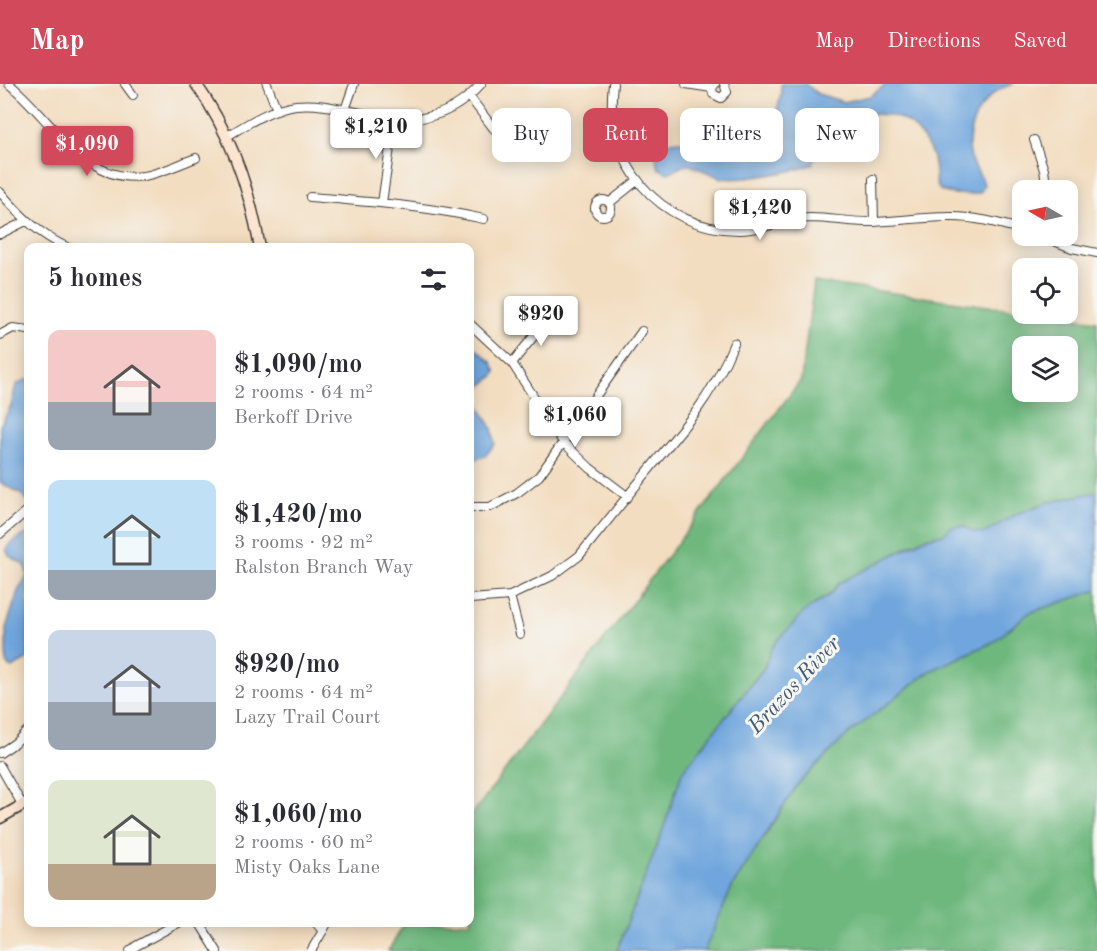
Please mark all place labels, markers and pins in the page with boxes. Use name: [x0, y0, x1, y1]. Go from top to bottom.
pin: $1,210: [327, 109, 425, 160]
pin: $1,090: [38, 126, 136, 177]
pin: $1,420: [711, 190, 809, 241]
pin: $920: [505, 296, 577, 347]
pin: $1,060: [526, 397, 624, 448]

